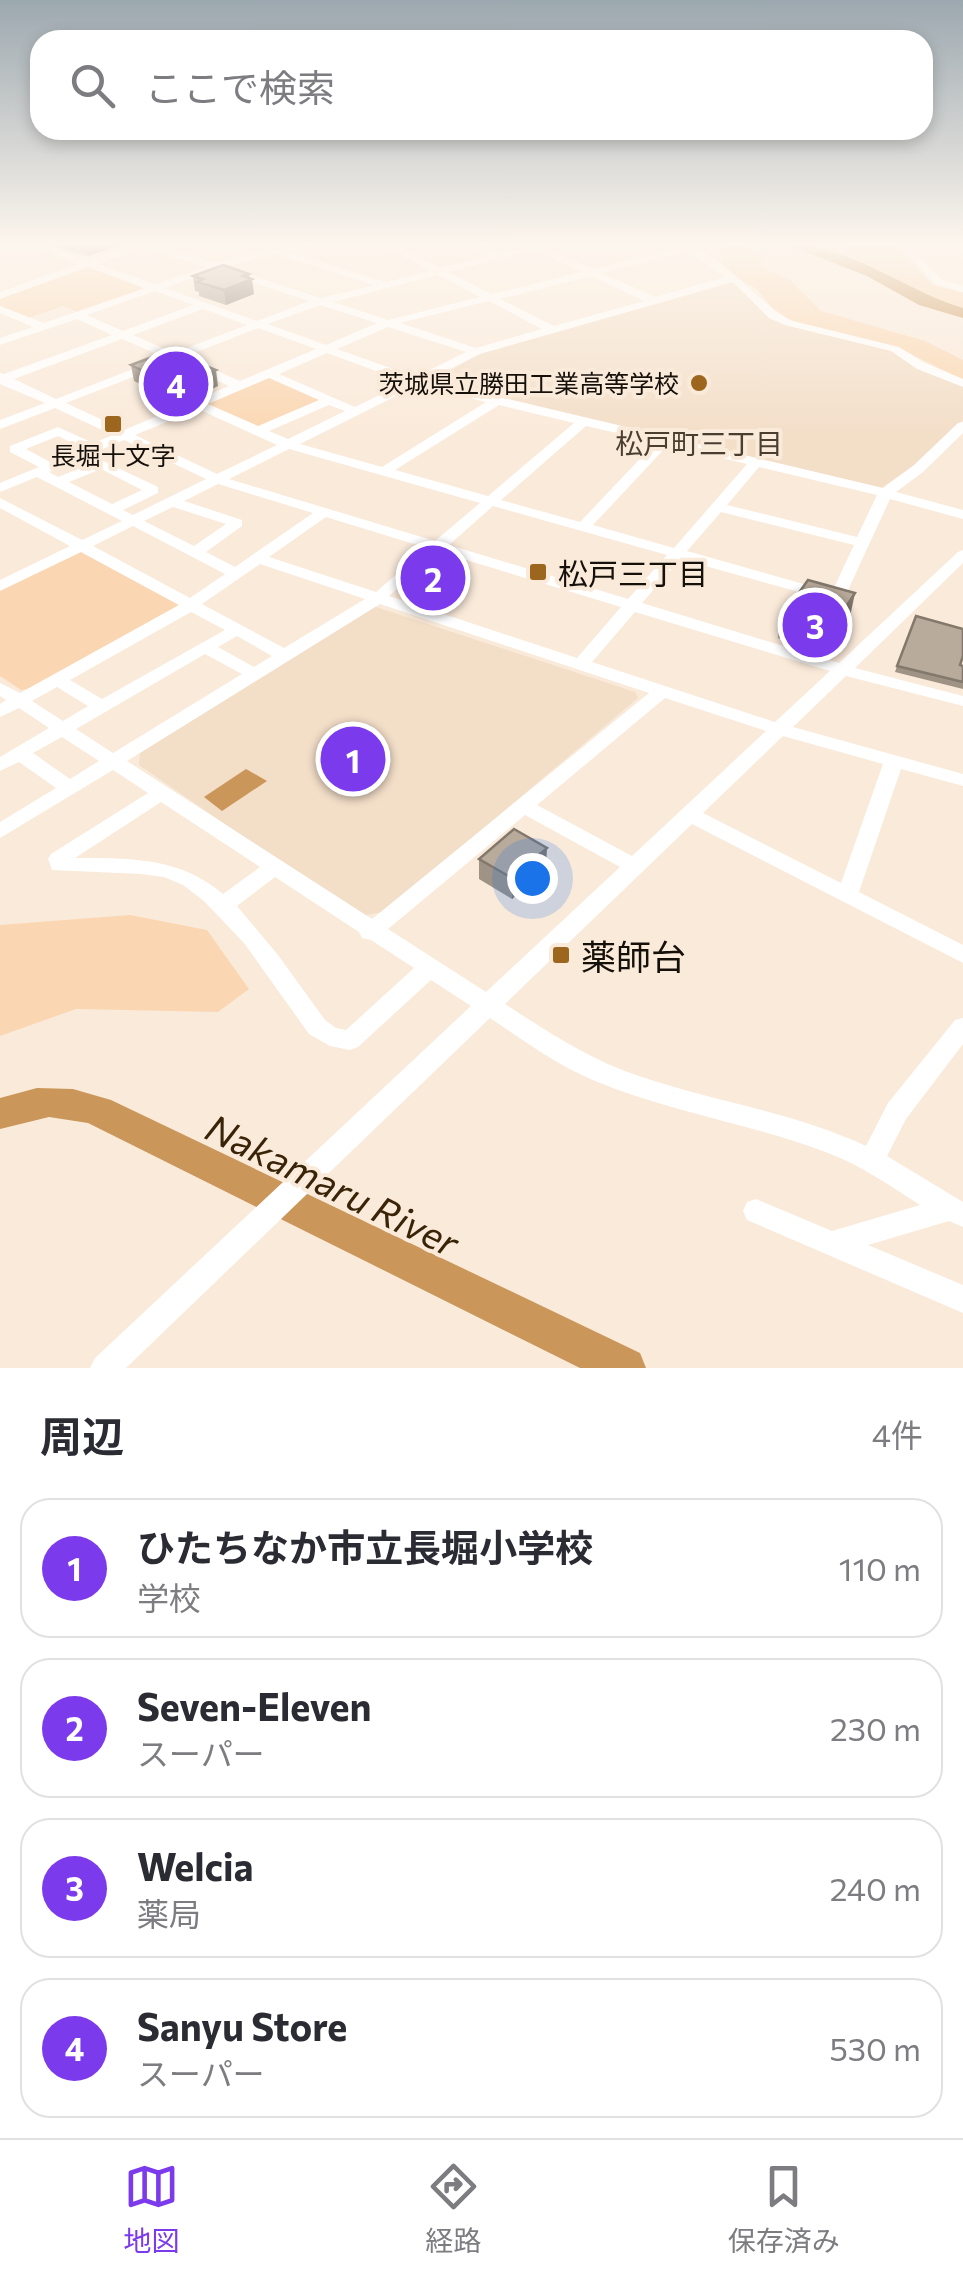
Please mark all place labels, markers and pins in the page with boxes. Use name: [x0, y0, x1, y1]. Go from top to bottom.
pin: 4: [144, 346, 208, 422]
place label: 茨城県立勝田工業高等学校: [379, 368, 679, 398]
marker: 茨城県立勝田工業高等学校: [688, 372, 710, 394]
marker: 長堀十文字: [102, 413, 124, 435]
place label: 長堀十文字: [50, 440, 176, 470]
pin: 2: [400, 540, 466, 616]
place label: 松戸三丁目: [558, 554, 708, 591]
marker: 松戸三丁目: [527, 561, 549, 583]
pin: 3: [782, 588, 848, 662]
pin: 1: [320, 722, 386, 796]
place label: 薬師台: [581, 934, 686, 977]
marker: 薬師台: [550, 944, 572, 966]

